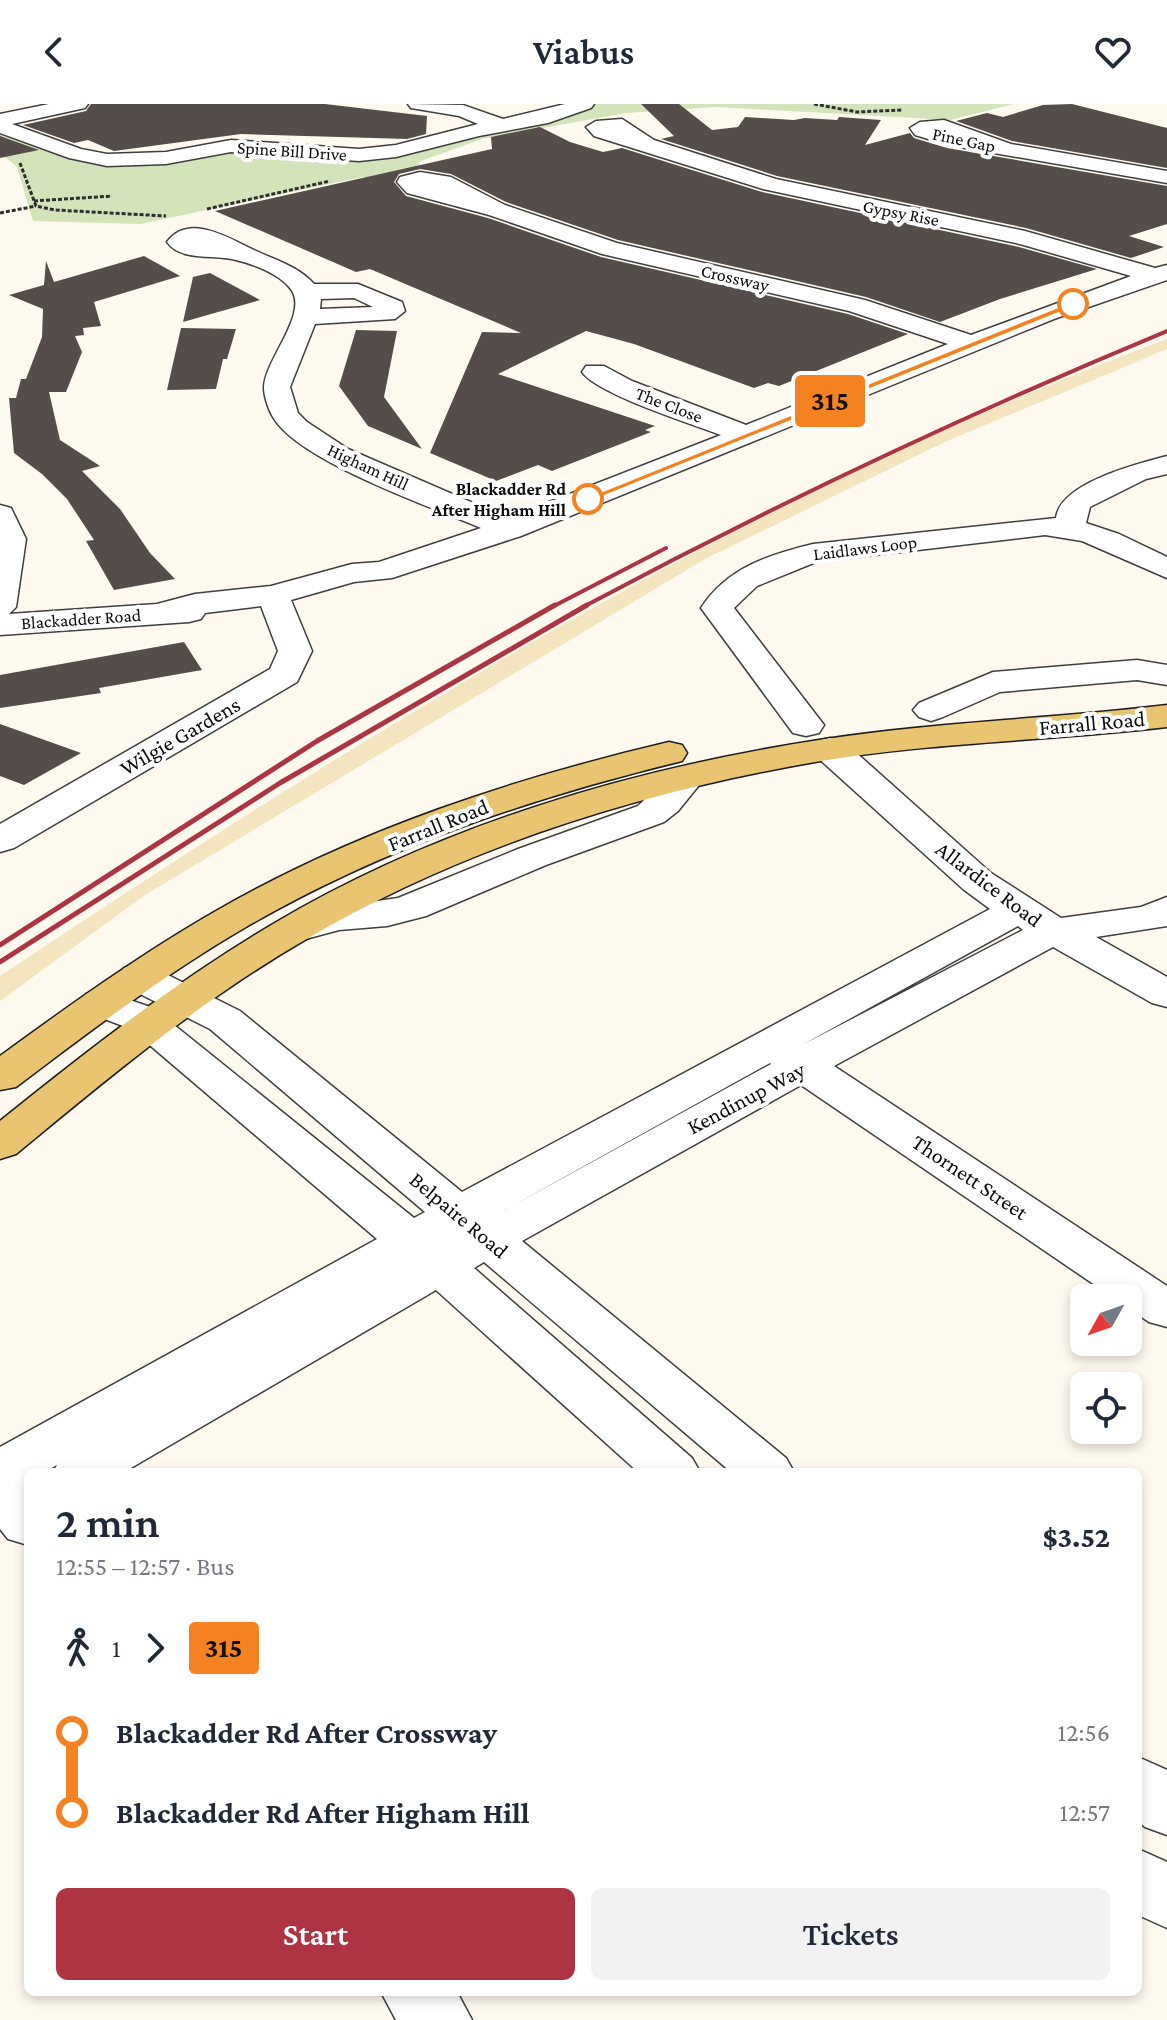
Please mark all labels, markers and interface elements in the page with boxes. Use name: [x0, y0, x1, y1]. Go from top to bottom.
icon: back: [32, 30, 76, 74]
icon: heart: [1091, 30, 1135, 74]
text: Viabus: [533, 32, 634, 72]
street label: Pine Gap: [931, 124, 997, 156]
street label: Spine Bill Drive: [236, 137, 348, 165]
street label: Gypsy Rise: [861, 196, 941, 230]
street label: Crossway: [699, 260, 772, 296]
unlabelled marker: [1058, 289, 1088, 319]
line badge: 315: [784, 375, 876, 427]
street label: The Close: [633, 383, 705, 427]
text: 315: [811, 385, 849, 416]
street label: Higham Hill: [324, 440, 412, 495]
place label: Blackadder Rd After Higham Hill: [431, 479, 566, 520]
marker: Blackadder Rd After Higham Hill: [573, 484, 603, 514]
street label: Laidlaws Loop: [812, 532, 918, 564]
street label: Blackadder Road: [20, 605, 142, 633]
street label: Wilgie Gardens: [115, 691, 245, 781]
street label: Farrall Road: [1038, 706, 1146, 740]
street label: Farrall Road: [384, 793, 492, 856]
street label: Allardice Road: [931, 836, 1047, 932]
street label: Kendinup Way: [683, 1056, 810, 1139]
street label: Thornett Street: [907, 1129, 1033, 1225]
street label: Belpaire Road: [405, 1167, 514, 1264]
north arrow: [1070, 1284, 1142, 1356]
map controls: [1070, 1284, 1142, 1444]
button: locate: [1070, 1372, 1142, 1444]
text: 2 min: [56, 1498, 160, 1546]
text: $3.52: [1043, 1520, 1110, 1553]
text: 12:55 – 12:57 · Bus: [56, 1552, 234, 1581]
icon: walk: [56, 1626, 100, 1670]
icon: forward: [133, 1626, 177, 1670]
text: 315: [205, 1632, 243, 1663]
text: 1: [112, 1634, 121, 1663]
text: Blackadder Rd After Crossway: [116, 1716, 497, 1749]
text: 12:56: [1058, 1718, 1110, 1747]
text: Blackadder Rd After Higham Hill: [116, 1796, 529, 1829]
text: 12:57: [1060, 1798, 1110, 1827]
button: Start: [56, 1888, 575, 1980]
button: Tickets: [591, 1888, 1110, 1980]

